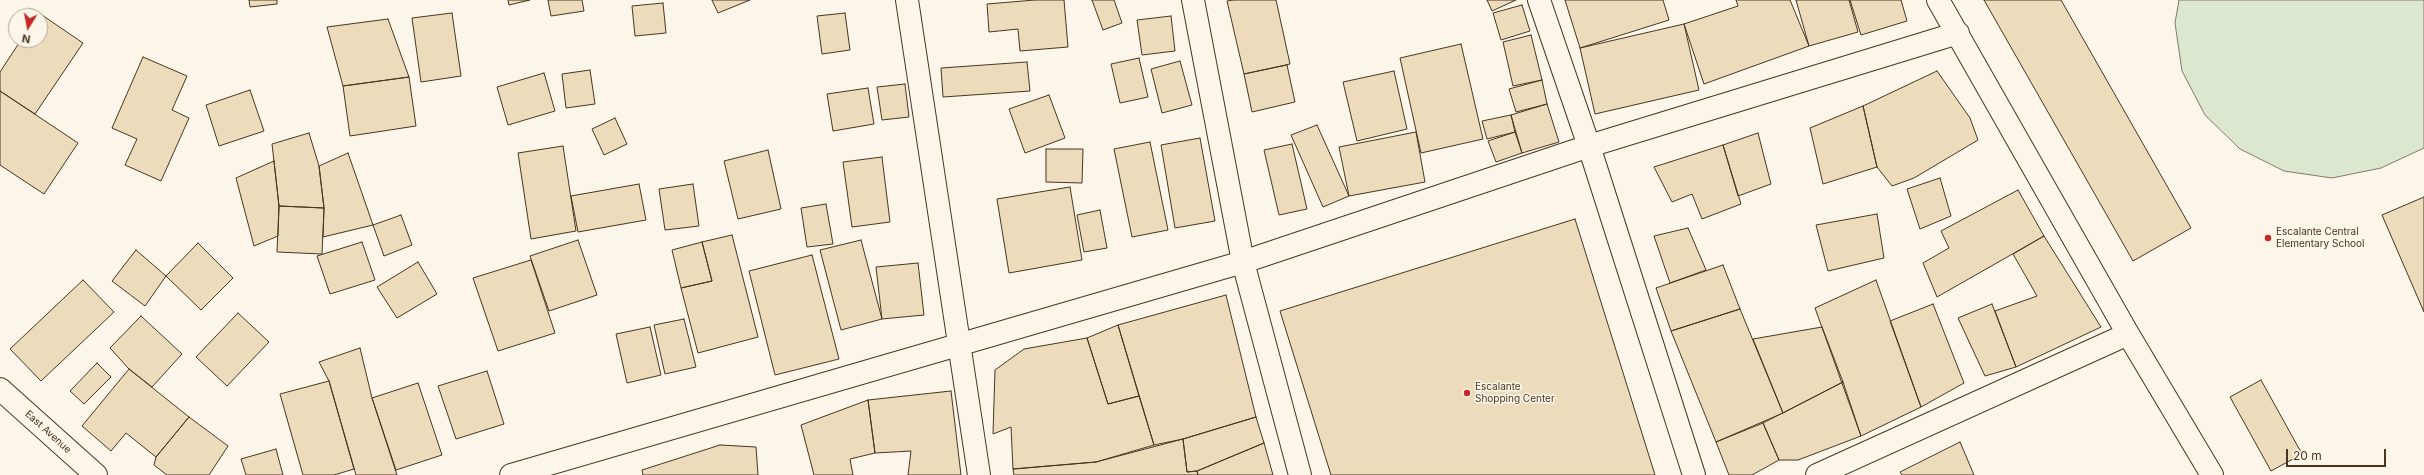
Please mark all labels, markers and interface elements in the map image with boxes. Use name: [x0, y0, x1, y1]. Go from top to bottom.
north arrow: [8, 8, 48, 48]
text: N: [21, 31, 31, 46]
place label: Escalante Central Elementary School: [2276, 226, 2365, 250]
marker: Escalante Central Elementary School: [2263, 233, 2273, 243]
place label: Escalante Shopping Center: [1475, 381, 1555, 404]
marker: Escalante Shopping Center: [1462, 388, 1472, 398]
street label: East Avenue: [22, 408, 74, 456]
scale bar: [2288, 441, 2388, 467]
text: 20 m: [2293, 448, 2322, 463]

